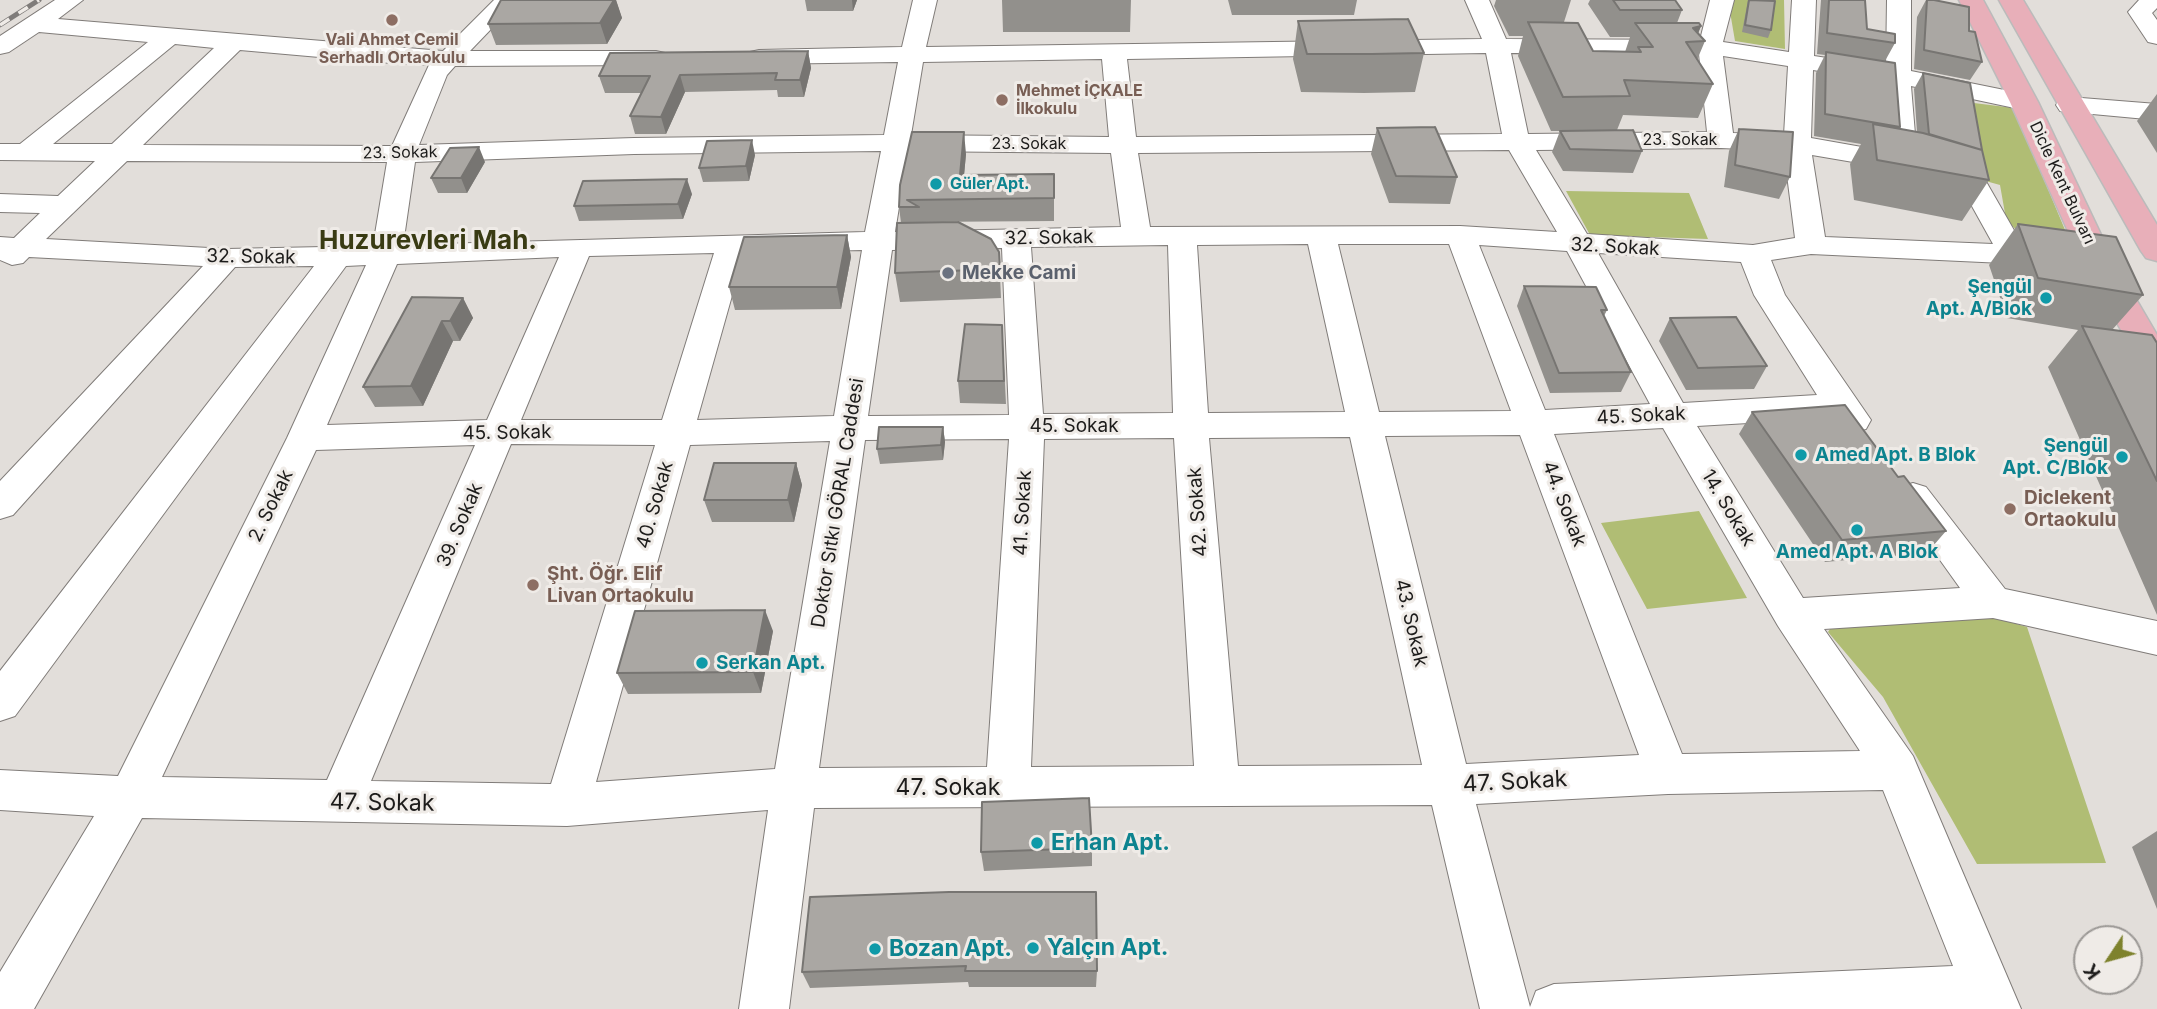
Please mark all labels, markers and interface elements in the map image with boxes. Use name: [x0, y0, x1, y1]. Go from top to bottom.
marker: Vali Ahmet Cemil Serhadlı Ortaokulu: [384, 12, 400, 28]
place label: Vali Ahmet Cemil Serhadlı Ortaokulu: [319, 30, 465, 68]
place label: Mehmet İÇKALE İlkokulu: [1016, 81, 1143, 119]
marker: Mehmet İÇKALE İlkokulu: [994, 92, 1010, 108]
street label: Dicle Kent Bulvarı: [2025, 119, 2099, 247]
street label: 23. Sokak: [1643, 130, 1717, 150]
street label: 23. Sokak: [992, 134, 1066, 154]
street label: 23. Sokak: [362, 143, 438, 163]
place label: Güler Apt.: [950, 174, 1029, 194]
marker: Güler Apt.: [928, 176, 944, 192]
district label: Huzurevleri Mah.: [319, 225, 537, 257]
street label: 32. Sokak: [1004, 226, 1094, 250]
street label: 32. Sokak: [1570, 233, 1660, 261]
street label: 32. Sokak: [206, 245, 296, 269]
place label: Mekke Cami: [962, 262, 1076, 284]
marker: Mekke Cami: [940, 265, 956, 281]
place label: Şengül Apt. A/Blok: [1926, 276, 2032, 320]
marker: Şengül Apt. A/Blok: [2038, 290, 2054, 306]
street label: Doktor Sıtkı GÖRAL Caddesi: [807, 377, 869, 629]
street label: 45. Sokak: [1596, 402, 1686, 430]
street label: 45. Sokak: [1029, 415, 1119, 437]
street label: 45. Sokak: [462, 421, 552, 445]
place label: Şengül Apt. C/Blok: [2002, 435, 2108, 479]
place label: Amed Apt. B Blok: [1815, 444, 1976, 466]
marker: Amed Apt. B Blok: [1793, 447, 1809, 463]
marker: Şengül Apt. C/Blok: [2114, 449, 2130, 465]
street label: 44. Sokak: [1537, 458, 1591, 550]
street label: 40. Sokak: [632, 459, 678, 551]
street label: 2. Sokak: [244, 466, 298, 546]
street label: 42. Sokak: [1183, 466, 1213, 558]
street label: 14. Sokak: [1696, 466, 1760, 550]
street label: 41. Sokak: [1009, 470, 1037, 556]
street label: 39. Sokak: [432, 480, 488, 570]
place label: Diclekent Ortaokulu: [2024, 487, 2116, 531]
marker: Diclekent Ortaokulu: [2002, 501, 2018, 517]
marker: Amed Apt. A Blok: [1849, 522, 1865, 538]
place label: Amed Apt. A Blok: [1776, 541, 1938, 563]
place label: Şht. Öğr. Elif Livan Ortaokulu: [547, 563, 694, 607]
marker: Şht. Öğr. Elif Livan Ortaokulu: [525, 577, 541, 593]
street label: 43. Sokak: [1390, 577, 1432, 669]
place label: Serkan Apt.: [716, 652, 826, 674]
marker: Serkan Apt.: [694, 655, 710, 671]
street label: 47. Sokak: [1462, 765, 1568, 799]
street label: 47. Sokak: [896, 774, 1000, 802]
street label: 47. Sokak: [329, 788, 435, 818]
place label: Erhan Apt.: [1051, 829, 1170, 857]
marker: Erhan Apt.: [1029, 835, 1045, 851]
north arrow: [2073, 925, 2143, 995]
place label: Yalçın Apt.: [1047, 934, 1168, 962]
place label: Bozan Apt.: [889, 935, 1012, 963]
marker: Yalçın Apt.: [1025, 940, 1041, 956]
marker: Bozan Apt.: [867, 941, 883, 957]
text: K: [2079, 959, 2106, 984]

